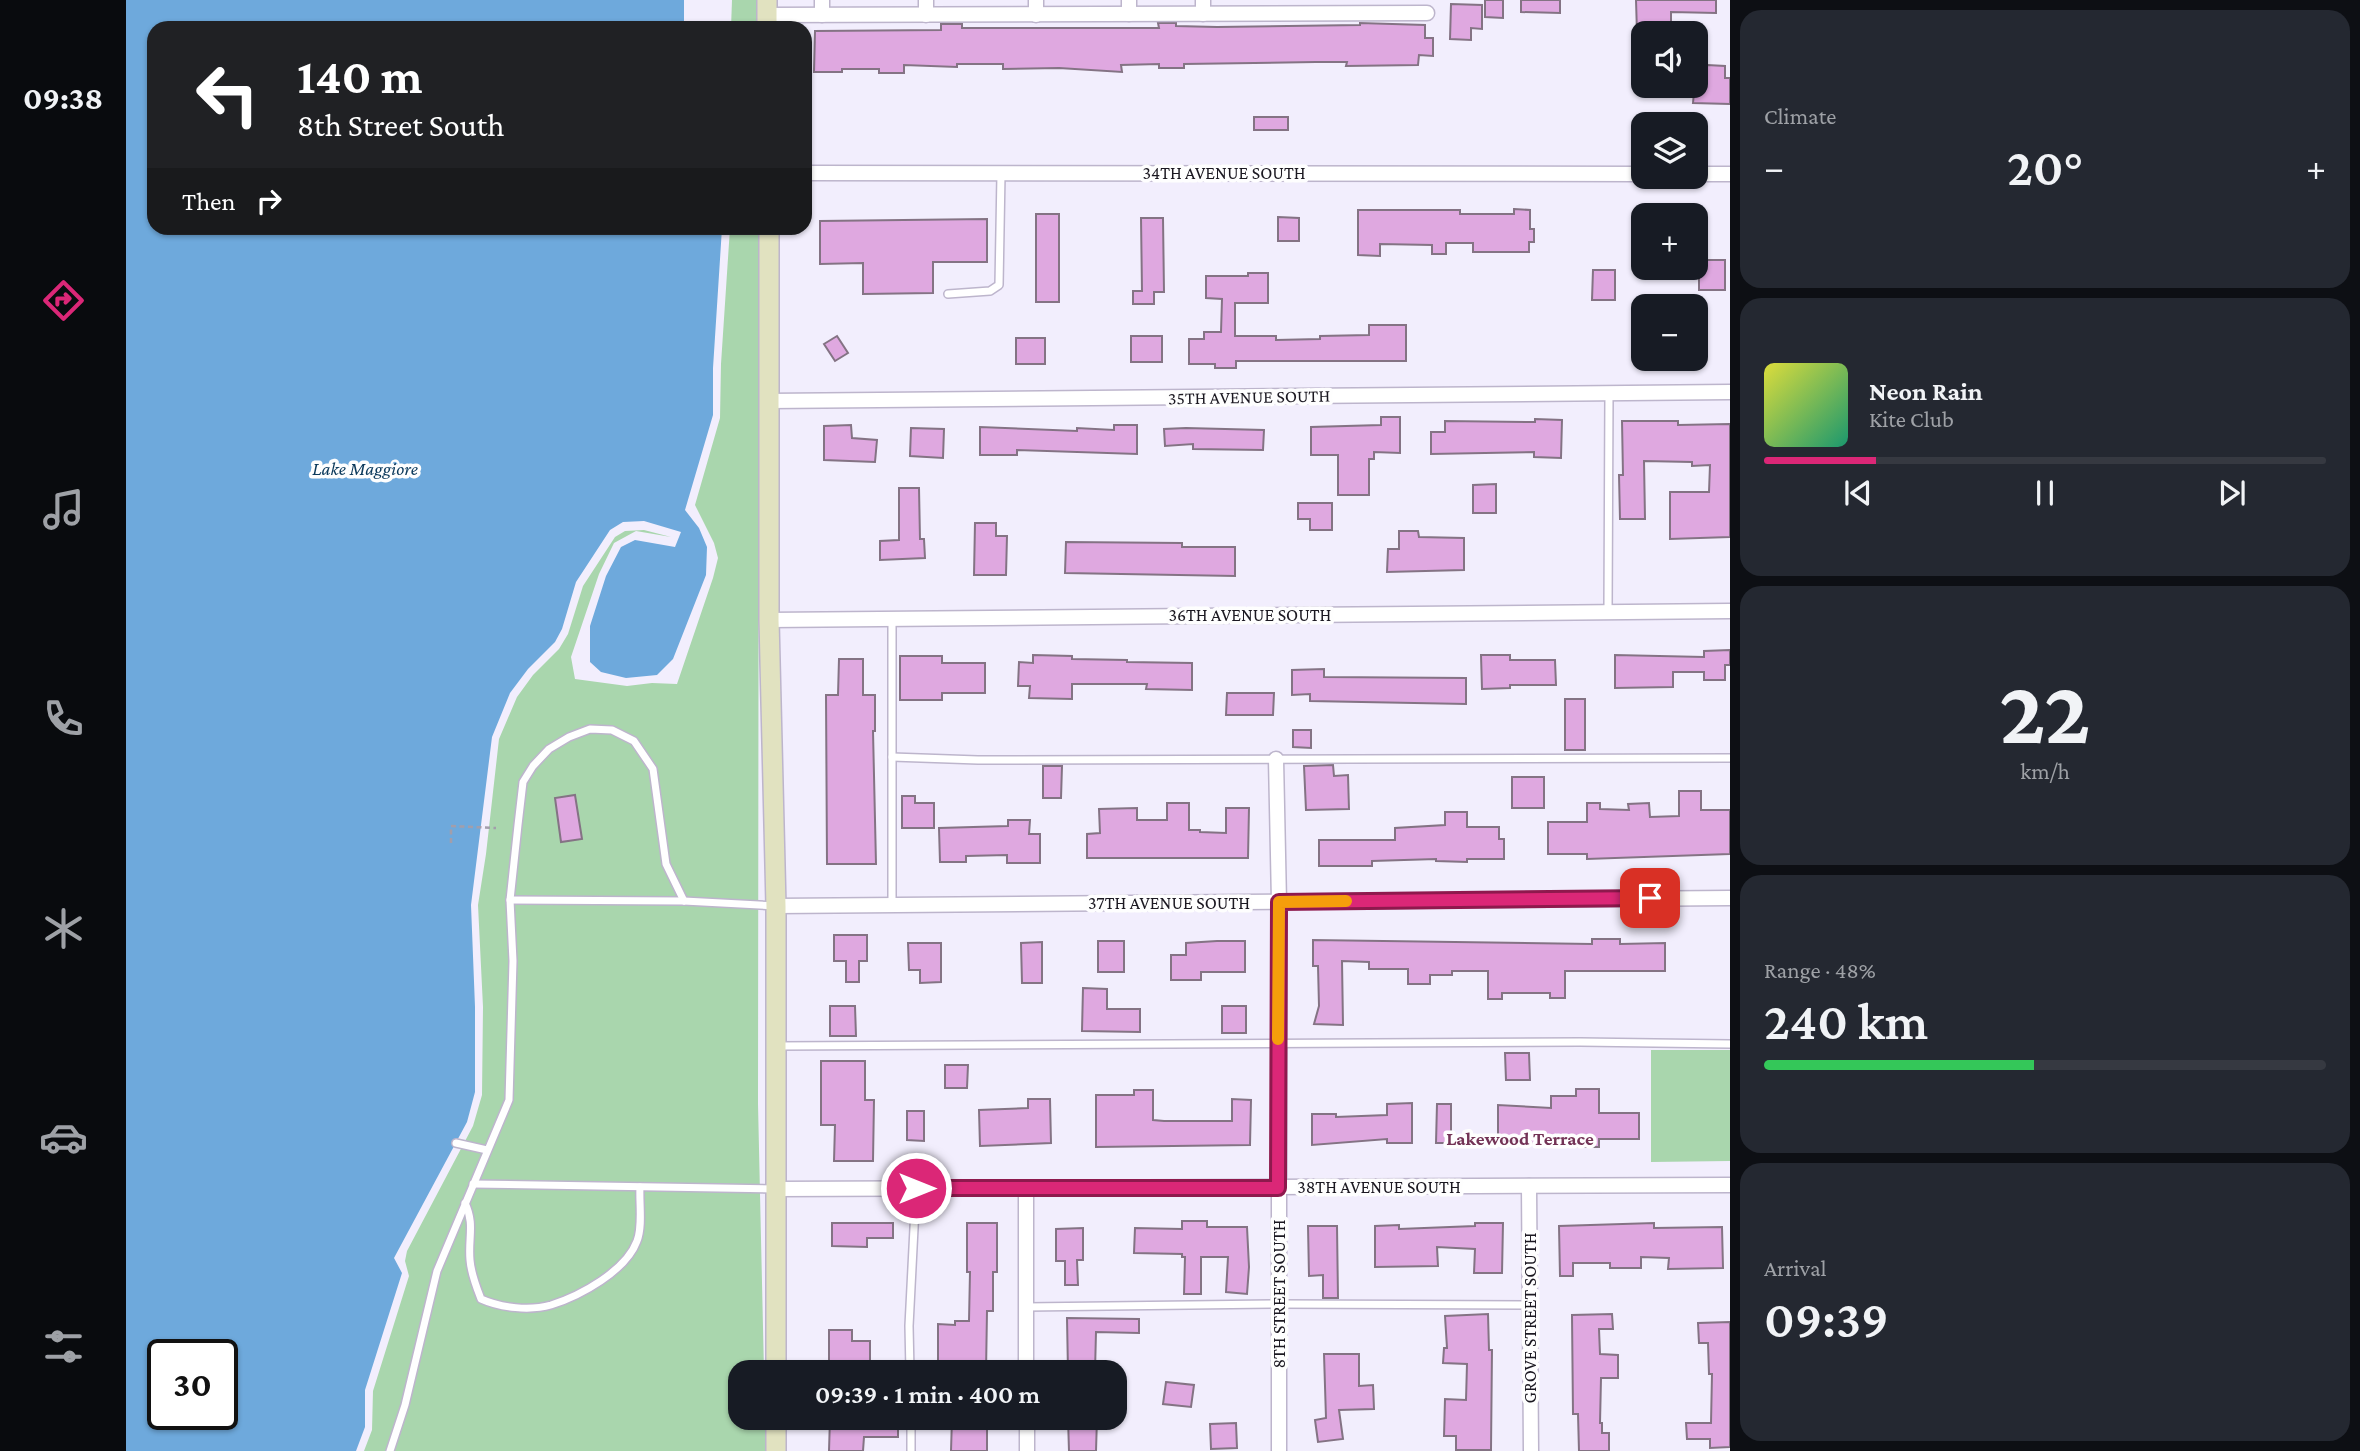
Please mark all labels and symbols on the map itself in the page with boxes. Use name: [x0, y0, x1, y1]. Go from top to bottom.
street label: 34TH AVENUE SOUTH: [1142, 163, 1306, 183]
street label: 35TH AVENUE SOUTH: [1168, 386, 1330, 408]
water label: Lake Maggiore: [312, 458, 418, 479]
street label: 36TH AVENUE SOUTH: [1169, 605, 1332, 625]
pin: [1620, 868, 1680, 928]
street label: 37TH AVENUE SOUTH: [1088, 893, 1250, 913]
district label: Lakewood Terrace: [1446, 1128, 1594, 1149]
position arrow: [879, 1151, 953, 1225]
street label: 38TH AVENUE SOUTH: [1297, 1177, 1461, 1197]
street label: 8TH STREET SOUTH: [1269, 1219, 1289, 1369]
street label: GROVE STREET SOUTH: [1520, 1232, 1540, 1403]
speed limit sign: 30: [147, 1339, 238, 1430]

